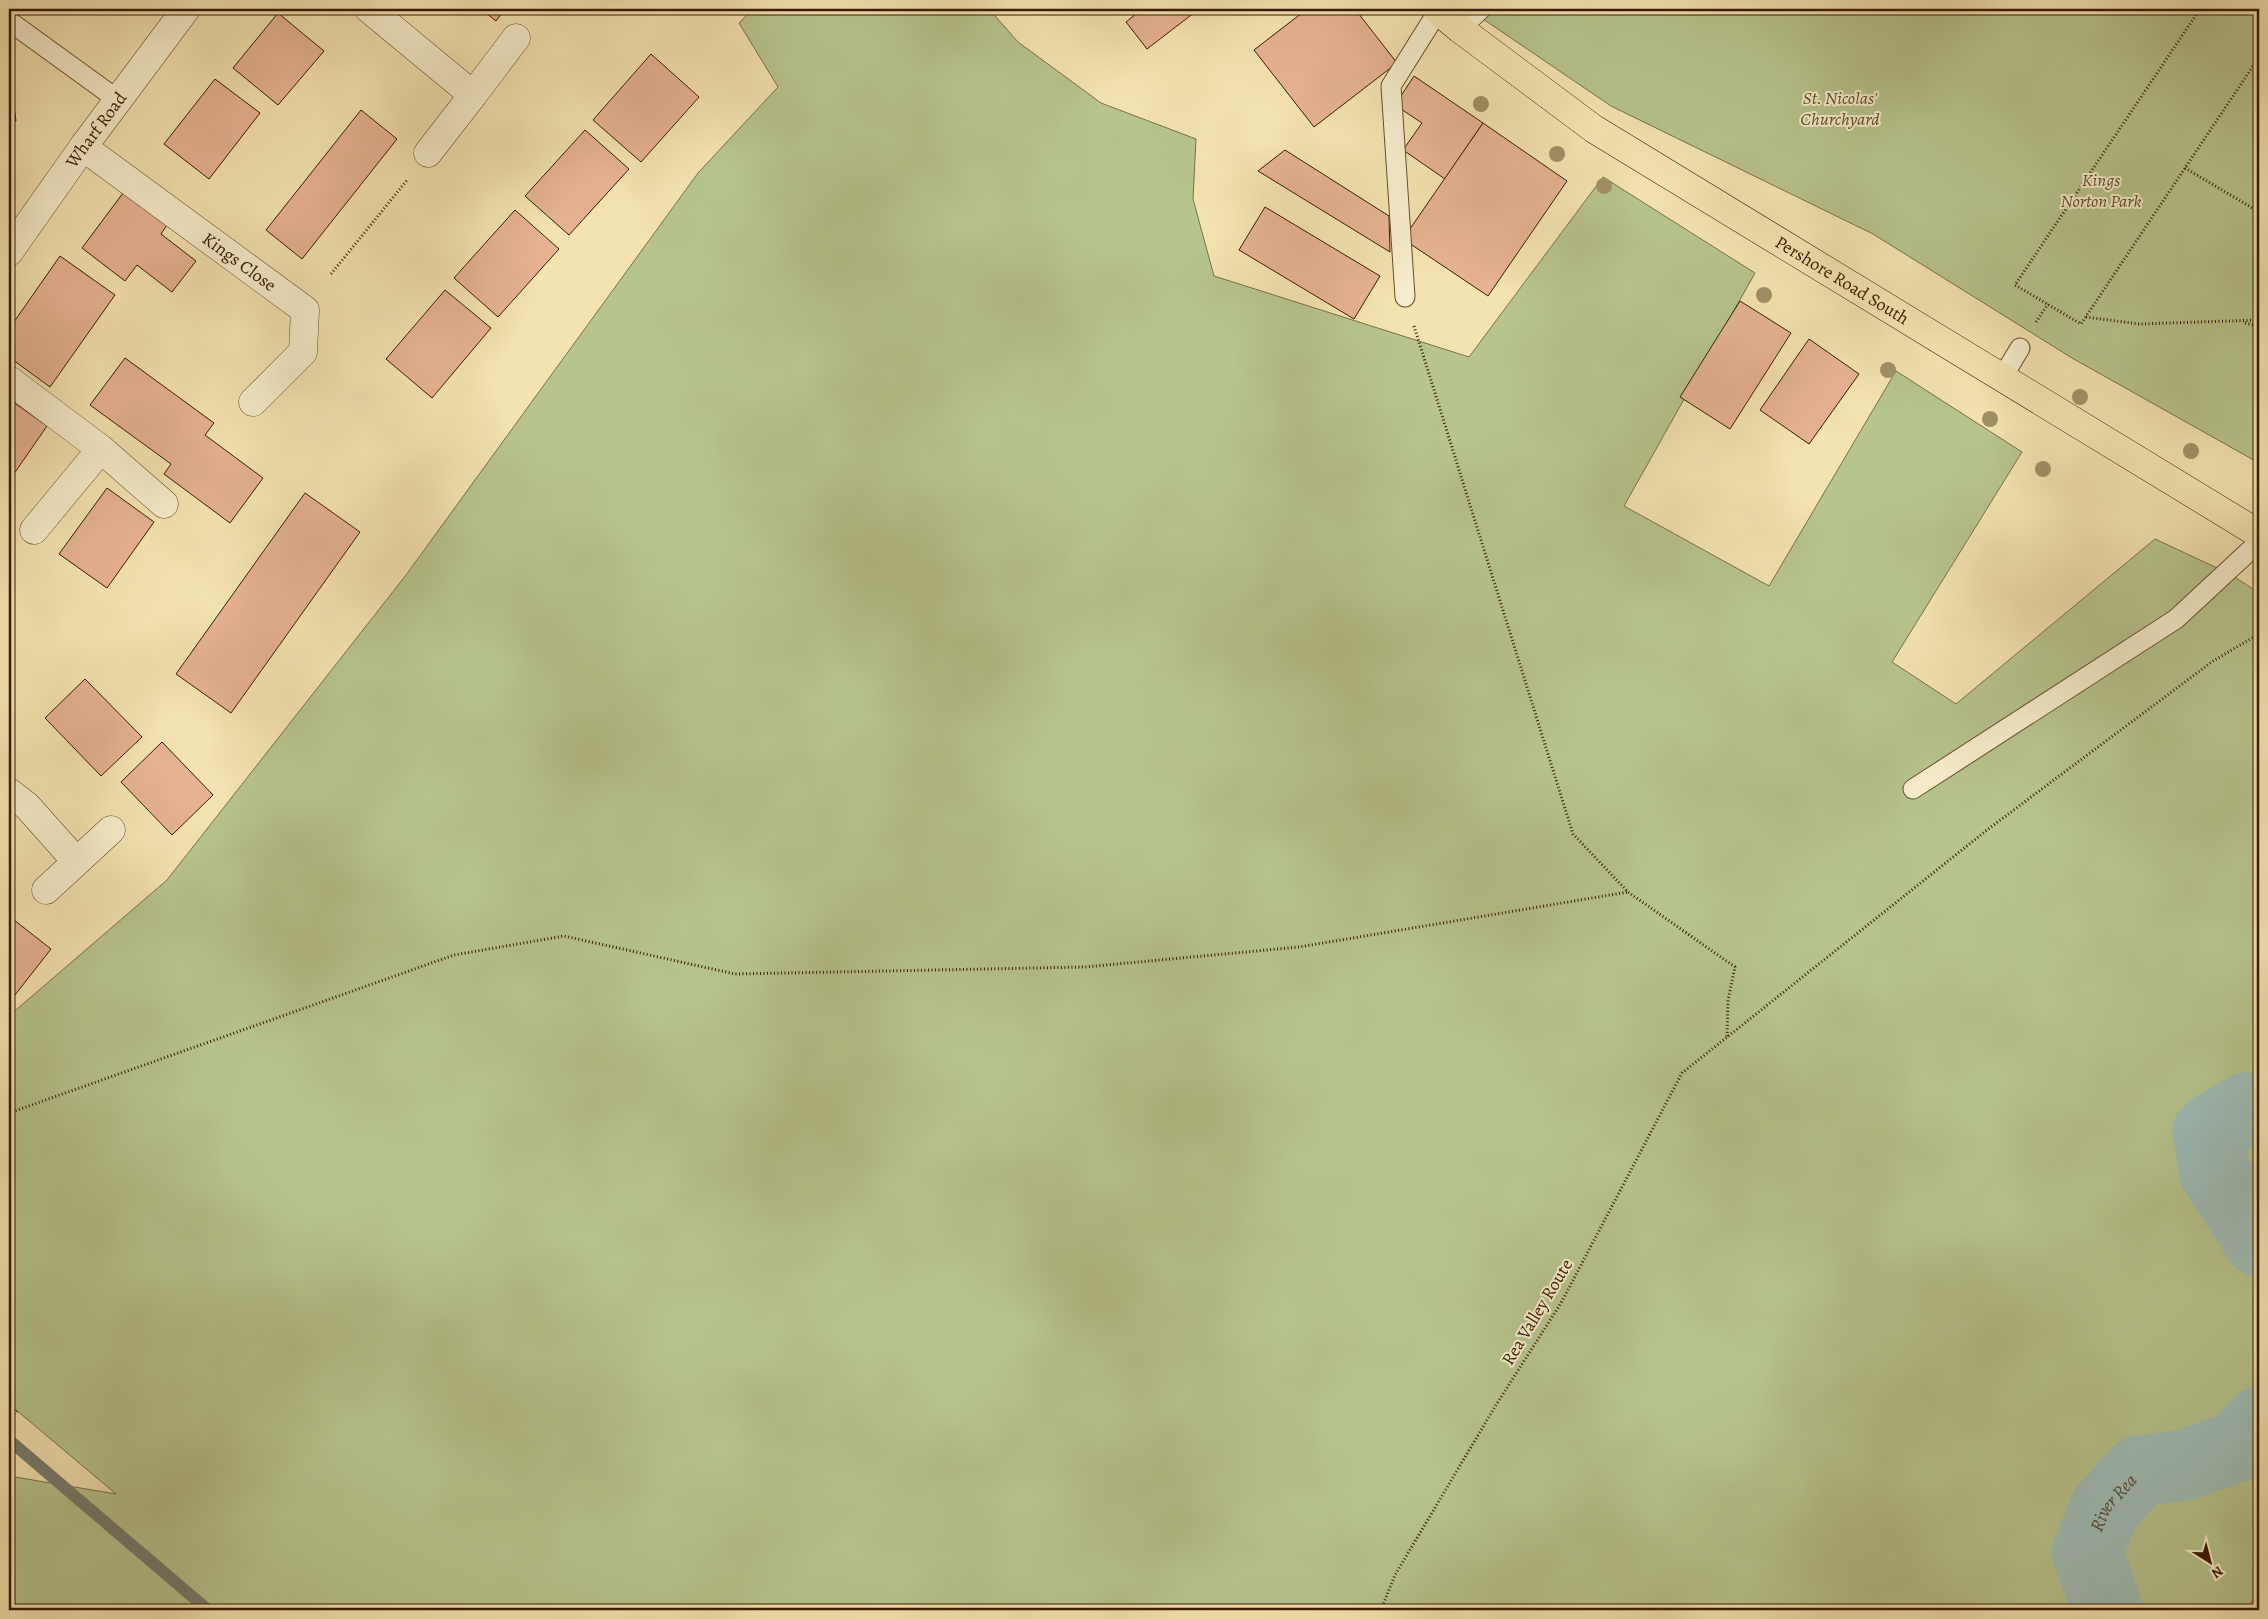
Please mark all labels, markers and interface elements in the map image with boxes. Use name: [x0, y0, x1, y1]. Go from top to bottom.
park label: St. Nicolas' Churchyard: [1800, 86, 1880, 131]
street label: Wharf Road: [60, 87, 132, 173]
park label: Kings Norton Park: [2060, 168, 2142, 213]
street label: Kings Close: [198, 227, 281, 297]
street label: Pershore Road South: [1771, 230, 1914, 330]
street label: Rea Valley Route: [1496, 1254, 1578, 1370]
water label: River Rea: [2084, 1468, 2143, 1536]
north arrow: [2186, 1536, 2236, 1586]
text: N: [2208, 1561, 2227, 1583]

